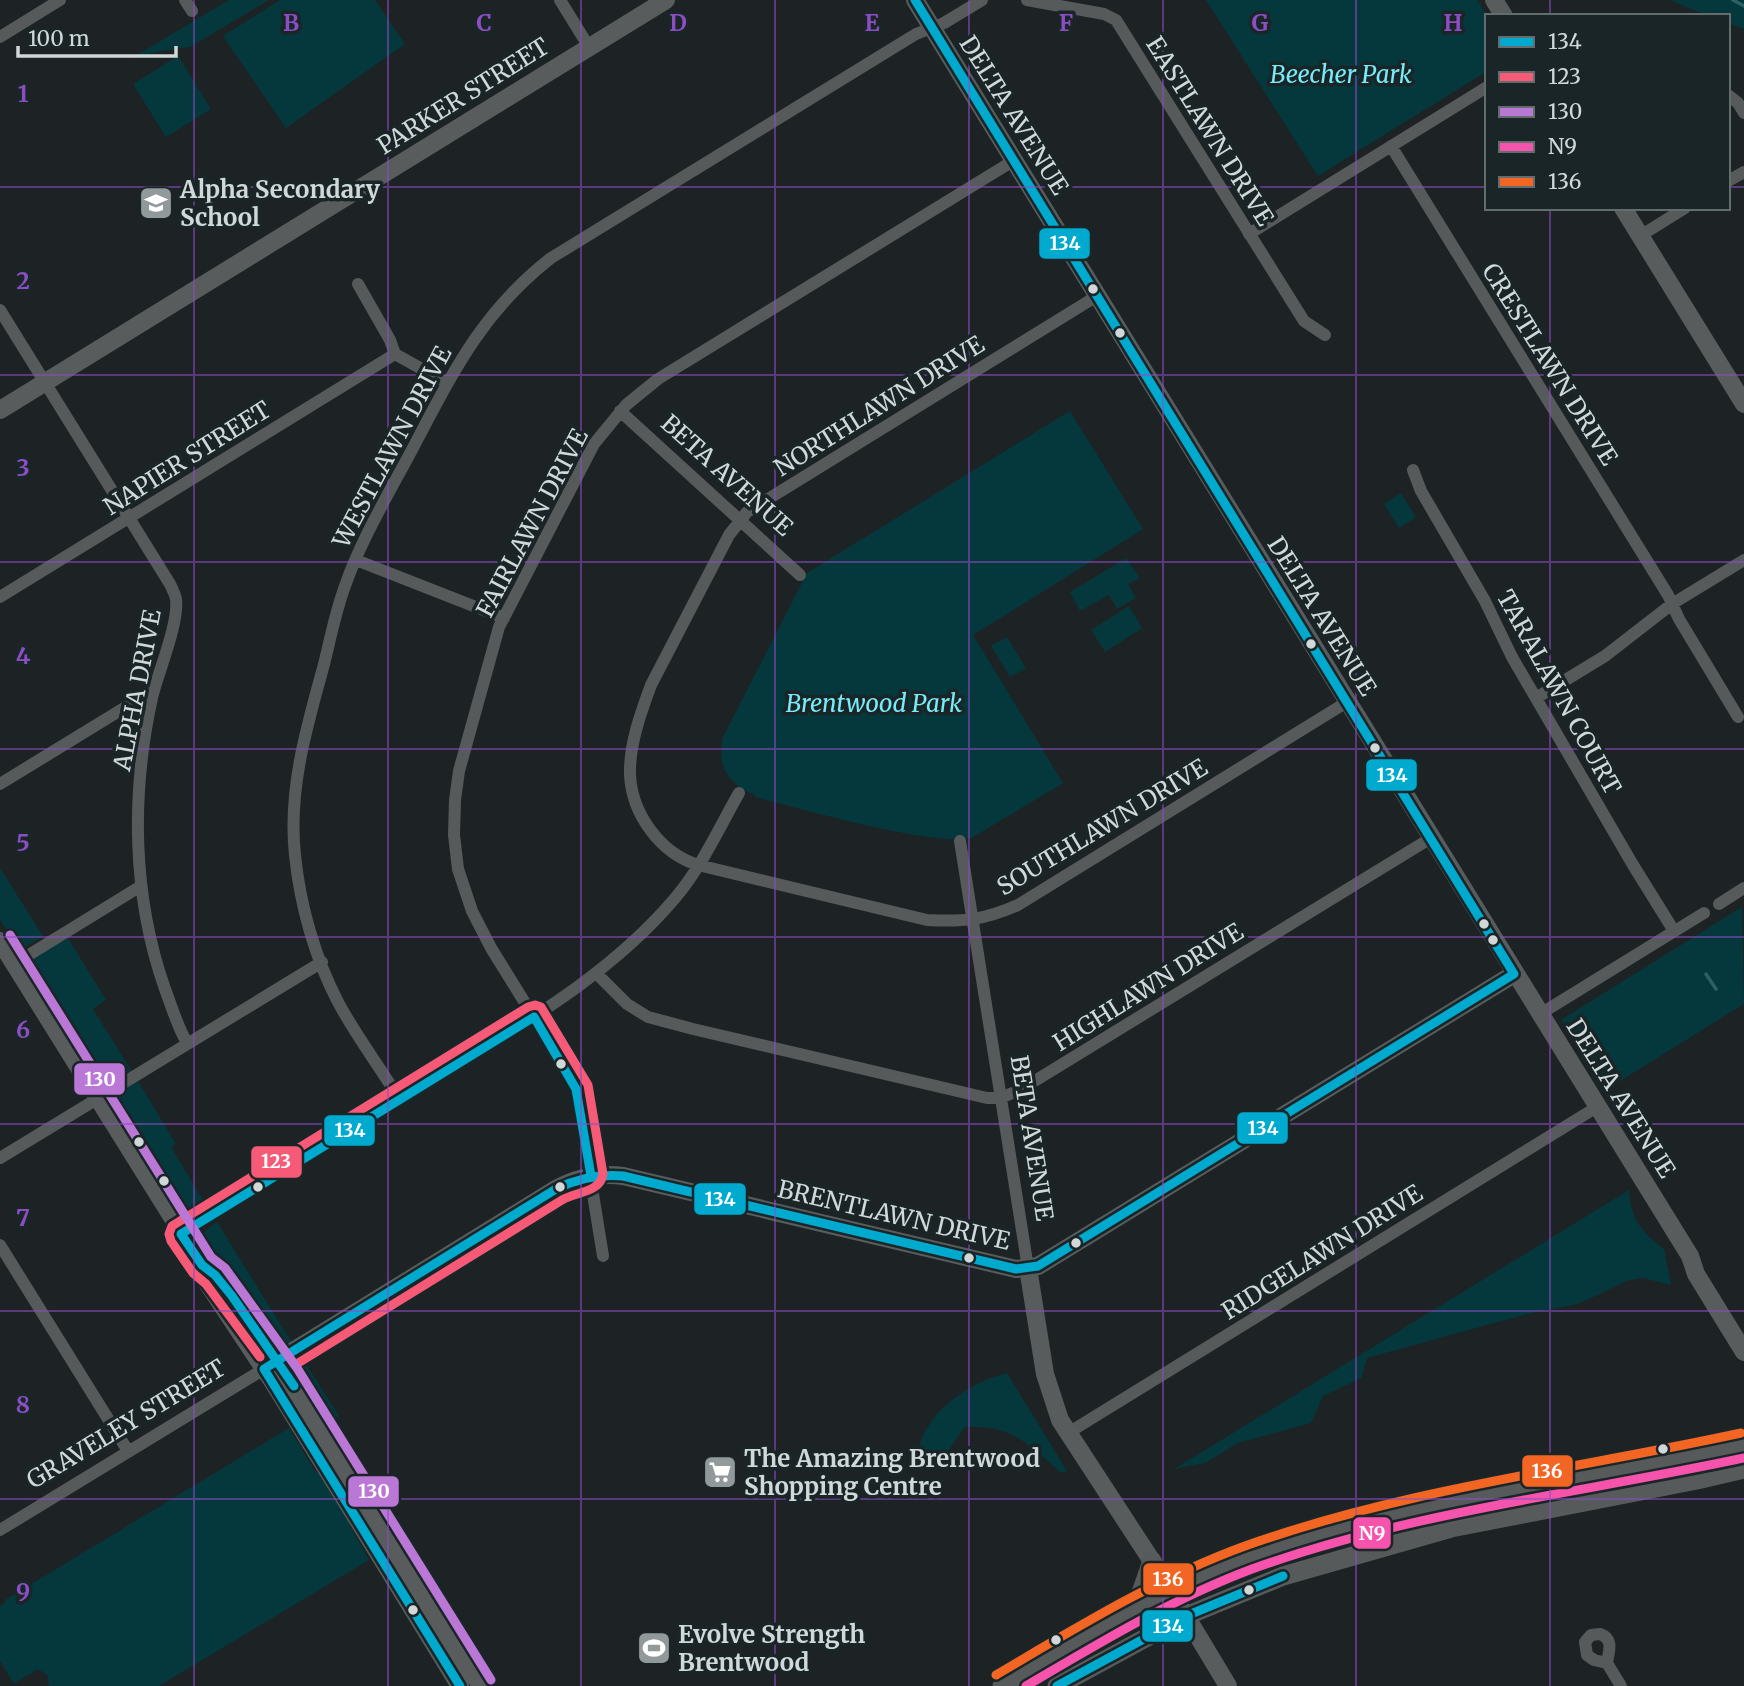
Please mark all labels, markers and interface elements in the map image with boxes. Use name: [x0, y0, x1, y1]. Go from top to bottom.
text: B: [283, 8, 299, 37]
text: C: [476, 8, 492, 37]
text: D: [669, 8, 687, 37]
text: E: [864, 8, 880, 37]
text: F: [1059, 8, 1073, 37]
text: G: [1252, 8, 1269, 37]
text: H: [1444, 8, 1463, 37]
scale bar: [18, 14, 175, 58]
legend: [1485, 14, 1730, 210]
text: 100 m: [28, 25, 90, 52]
text: 134: [1548, 28, 1582, 55]
street label: DELTA AVENUE: [953, 30, 1076, 201]
street label: PARKER STREET: [371, 31, 555, 161]
street label: EASTLAWN DRIVE: [1139, 31, 1281, 232]
park label: Beecher Park: [1270, 59, 1412, 90]
text: 123: [1548, 63, 1581, 90]
text: 1: [18, 79, 29, 108]
text: 130: [1548, 98, 1582, 125]
text: N9: [1548, 133, 1577, 160]
text: 136: [1548, 168, 1581, 195]
place label: Alpha Secondary School: [179, 174, 381, 233]
school or university icon: Alpha Secondary School: [137, 184, 175, 222]
line badge: 134: [1038, 227, 1091, 260]
text: 134: [1049, 231, 1081, 255]
street label: CRESTLAWN DRIVE: [1475, 257, 1625, 471]
text: 2: [16, 266, 30, 295]
unlabelled marker: [1086, 282, 1100, 296]
unlabelled marker: [1113, 326, 1127, 340]
street label: NORTHLAWN DRIVE: [768, 328, 990, 483]
street label: WESTLAWN DRIVE: [325, 340, 459, 554]
street label: NAPIER STREET: [98, 394, 277, 522]
street label: BETA AVENUE: [655, 408, 800, 543]
street label: FAIRLAWN DRIVE: [469, 423, 595, 623]
text: 3: [16, 453, 30, 482]
street label: DELTA AVENUE: [1261, 531, 1384, 702]
street label: TARALAWN COURT: [1490, 584, 1628, 800]
street label: ALPHA DRIVE: [106, 606, 168, 774]
unlabelled marker: [1304, 637, 1318, 651]
text: 4: [16, 641, 31, 670]
park label: Brentwood Park: [786, 688, 962, 719]
unlabelled marker: [1368, 741, 1382, 755]
street label: SOUTHLAWN DRIVE: [991, 751, 1214, 902]
line badge: 134: [1365, 758, 1418, 792]
text: 134: [1376, 763, 1408, 787]
text: 5: [16, 828, 30, 857]
street label: HIGHLAWN DRIVE: [1047, 916, 1249, 1058]
unlabelled marker: [1477, 917, 1491, 931]
unlabelled marker: [1486, 933, 1500, 947]
street label: DELTA AVENUE: [1560, 1013, 1683, 1184]
text: 6: [16, 1015, 30, 1044]
street label: BETA AVENUE: [1004, 1053, 1061, 1224]
unlabelled marker: [554, 1057, 568, 1071]
line badge: 130: [73, 1062, 126, 1096]
text: 130: [84, 1067, 116, 1091]
line badge: 134: [1236, 1111, 1289, 1145]
line badge: 134: [323, 1114, 376, 1147]
text: 134: [1247, 1116, 1279, 1140]
text: 134: [334, 1118, 366, 1142]
unlabelled marker: [132, 1135, 146, 1149]
line badge: 123: [250, 1145, 303, 1179]
text: 123: [261, 1149, 291, 1173]
street label: BRENTLAWN DRIVE: [775, 1173, 1014, 1257]
unlabelled marker: [157, 1174, 171, 1188]
street label: RIDGELAWN DRIVE: [1216, 1177, 1429, 1326]
unlabelled marker: [251, 1180, 265, 1194]
unlabelled marker: [553, 1180, 567, 1194]
line badge: 134: [693, 1182, 747, 1216]
text: 134: [704, 1187, 736, 1211]
text: 7: [16, 1203, 30, 1232]
unlabelled marker: [1069, 1236, 1083, 1250]
unlabelled marker: [962, 1251, 976, 1265]
street label: GRAVELEY STREET: [21, 1352, 231, 1496]
text: 8: [16, 1390, 30, 1419]
unlabelled marker: [1656, 1442, 1670, 1456]
place label: The Amazing Brentwood Shopping Centre: [744, 1443, 1040, 1502]
supermarket icon: The Amazing Brentwood Shopping Centre: [701, 1453, 739, 1491]
line badge: 136: [1521, 1454, 1574, 1488]
text: 136: [1532, 1459, 1562, 1483]
line badge: 130: [347, 1475, 400, 1508]
text: 130: [358, 1479, 390, 1503]
line badge: N9: [1352, 1516, 1392, 1550]
text: N9: [1359, 1521, 1385, 1545]
line badge: 136: [1142, 1562, 1195, 1596]
text: 136: [1153, 1567, 1183, 1591]
text: 9: [16, 1577, 30, 1606]
unlabelled marker: [1242, 1583, 1256, 1597]
unlabelled marker: [406, 1603, 420, 1617]
line badge: 134: [1141, 1609, 1194, 1643]
text: 134: [1152, 1614, 1184, 1638]
place label: Evolve Strength Brentwood: [678, 1619, 865, 1678]
sports icon: Evolve Strength Brentwood: [635, 1629, 673, 1667]
unlabelled marker: [1049, 1633, 1063, 1647]

